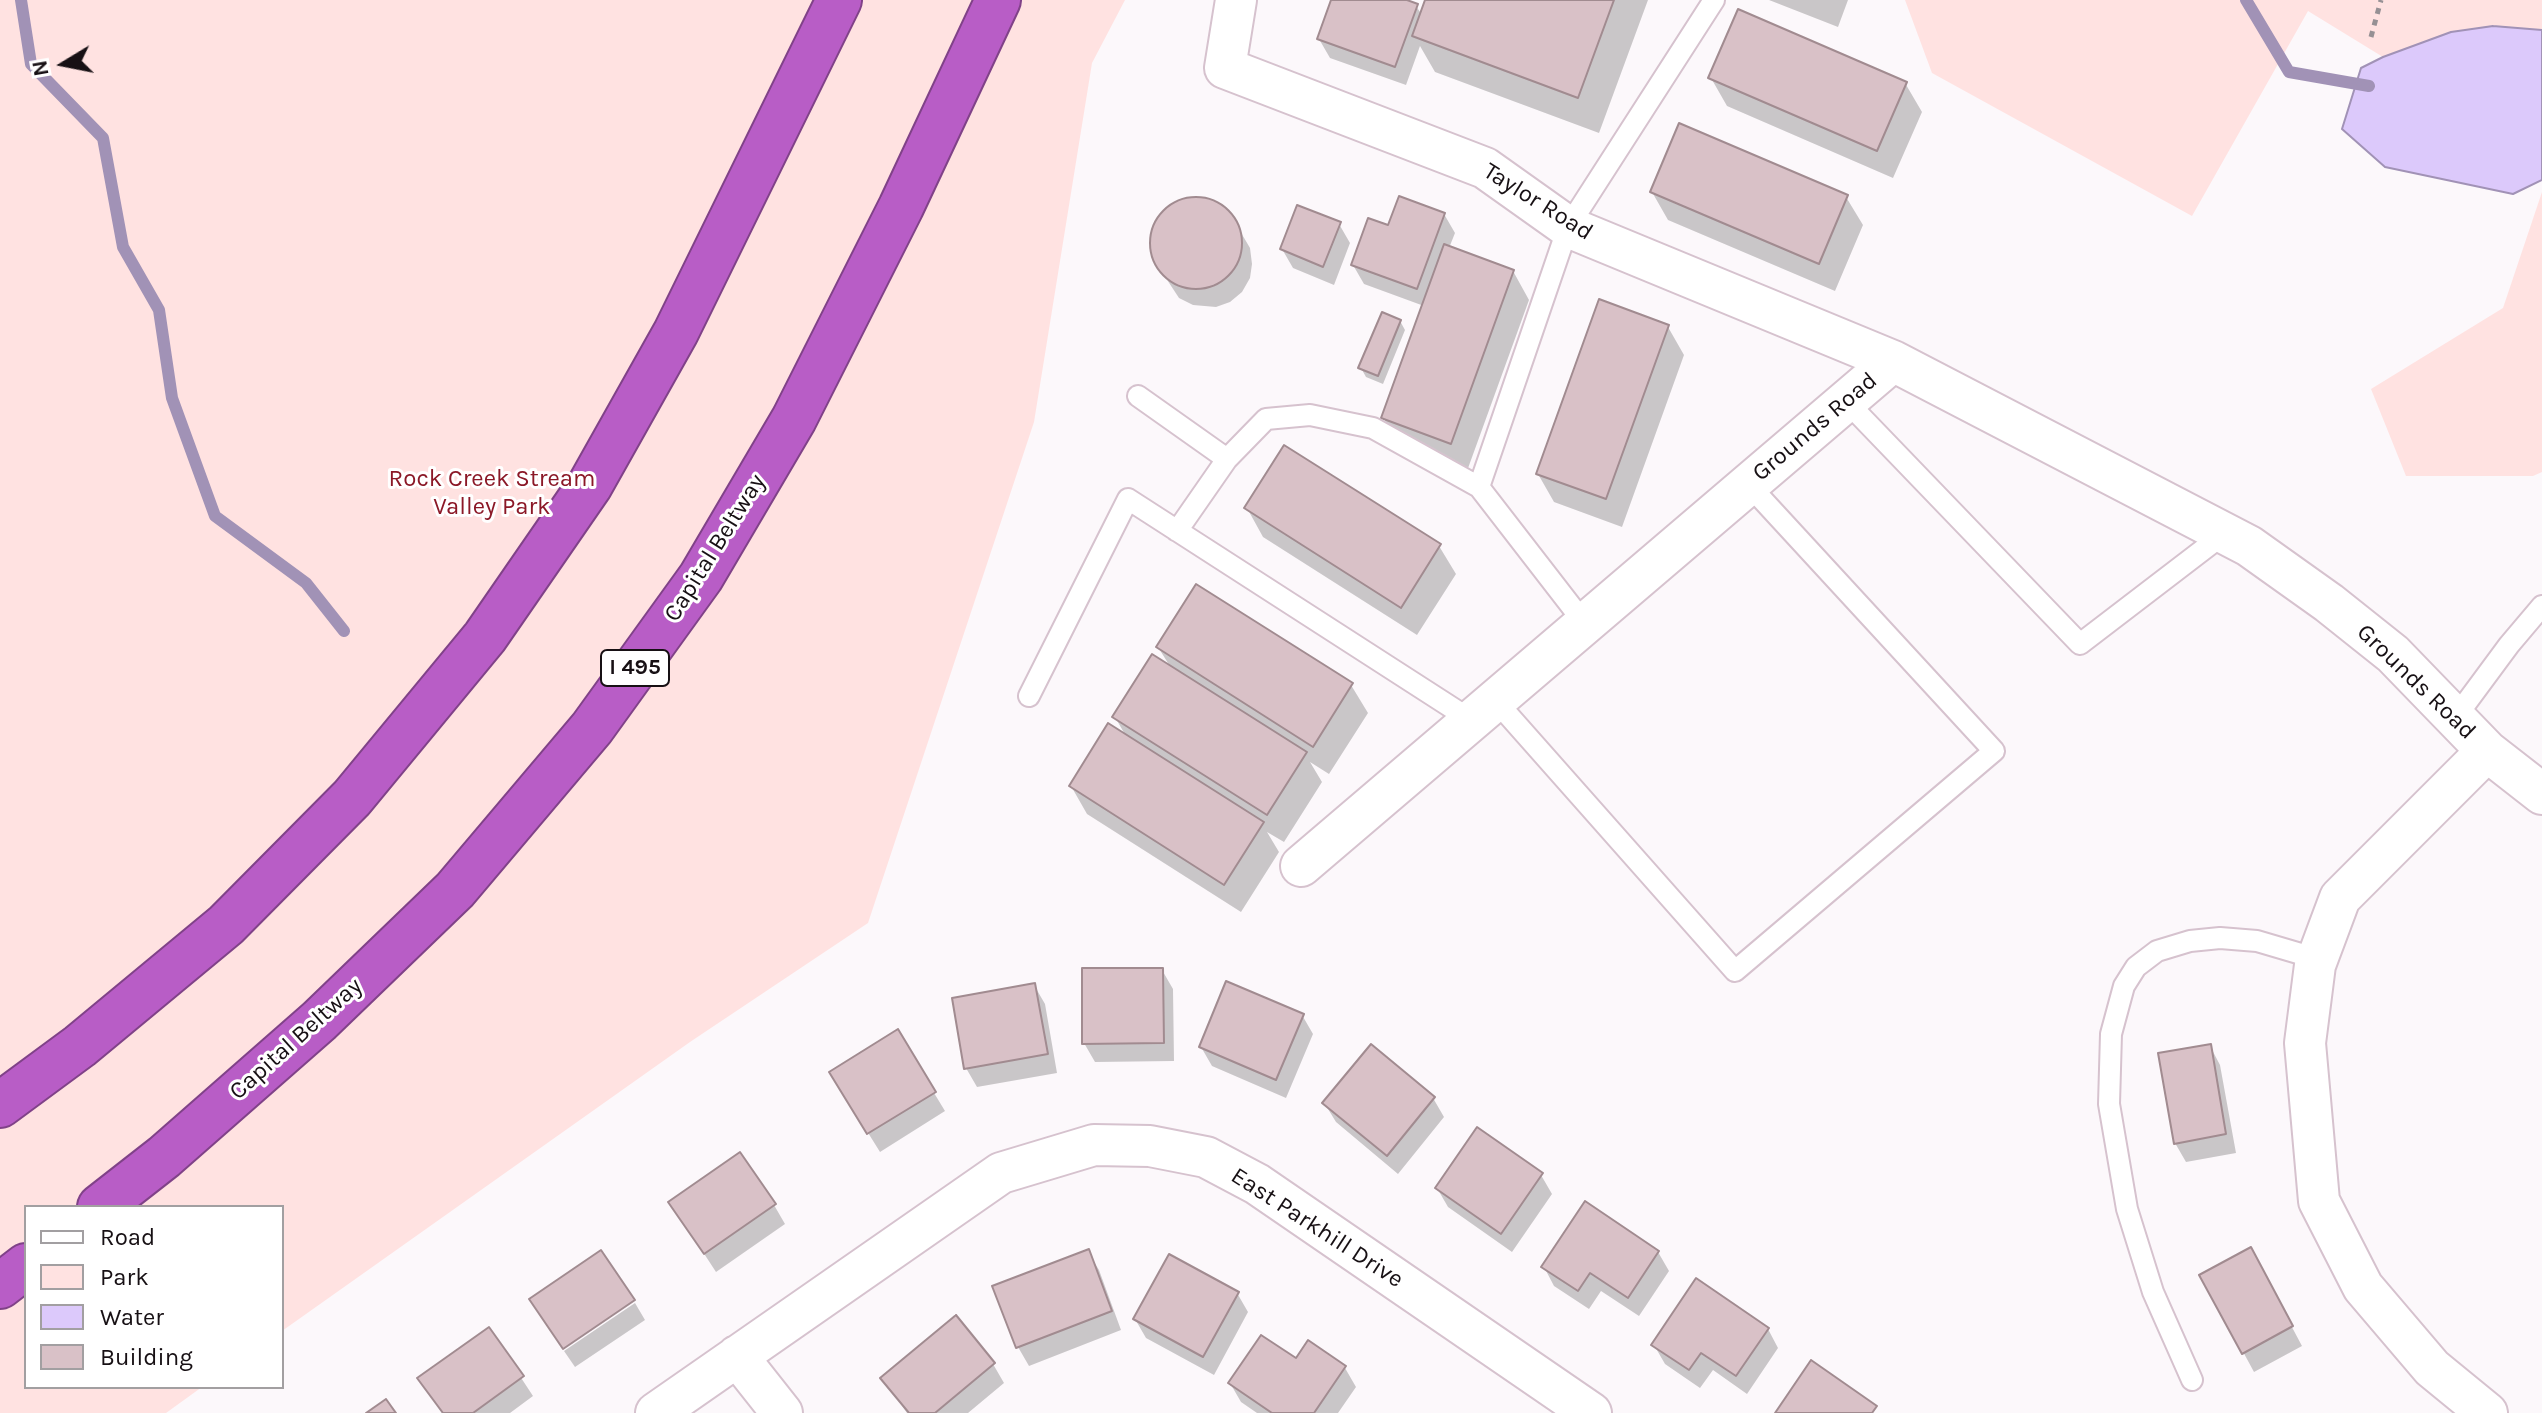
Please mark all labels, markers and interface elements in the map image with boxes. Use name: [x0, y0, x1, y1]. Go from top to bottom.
north arrow: [24, 24, 104, 104]
text: N: [26, 58, 55, 78]
street label: Taylor Road: [1478, 157, 1598, 247]
street label: Grounds Road: [1747, 366, 1883, 488]
park label: Rock Creek Stream Valley Park: [389, 465, 595, 521]
street label: Capital Beltway: [658, 469, 772, 627]
street label: Grounds Road: [2351, 618, 2481, 746]
road number: I 495: [601, 650, 669, 686]
street label: Capital Beltway: [224, 972, 368, 1106]
street label: East Parkhill Drive: [1225, 1162, 1409, 1294]
legend: [24, 1205, 284, 1389]
text: Road: [100, 1223, 155, 1251]
text: Park: [100, 1263, 149, 1291]
text: Water: [100, 1303, 164, 1331]
text: Building: [100, 1343, 193, 1371]

